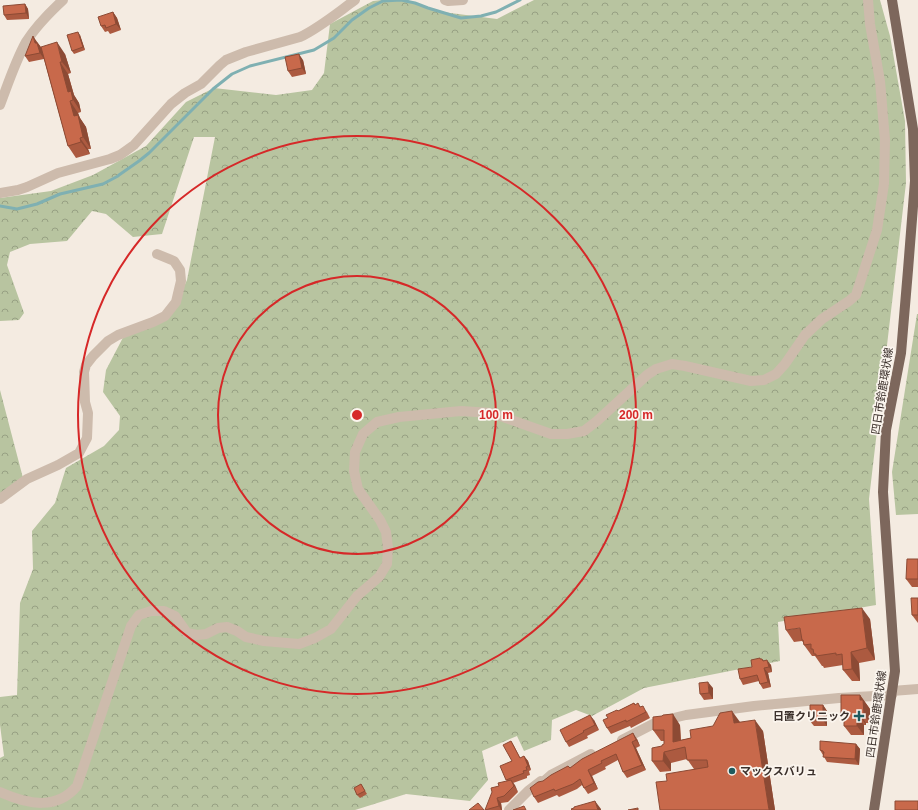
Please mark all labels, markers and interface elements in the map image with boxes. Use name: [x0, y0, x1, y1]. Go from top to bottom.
street label: 四日市鈴鹿環状線: [869, 347, 895, 435]
centre of rings: [350, 408, 364, 422]
text: 100 m: [479, 408, 513, 422]
text: 200 m: [619, 408, 653, 422]
street label: 四日市鈴鹿環状線: [864, 670, 888, 758]
place label: 日置クリニック: [773, 710, 850, 722]
marker: 日置クリニック: [853, 710, 865, 722]
place label: マックスバリュ: [740, 765, 817, 777]
marker: マックスバリュ: [727, 766, 737, 776]

